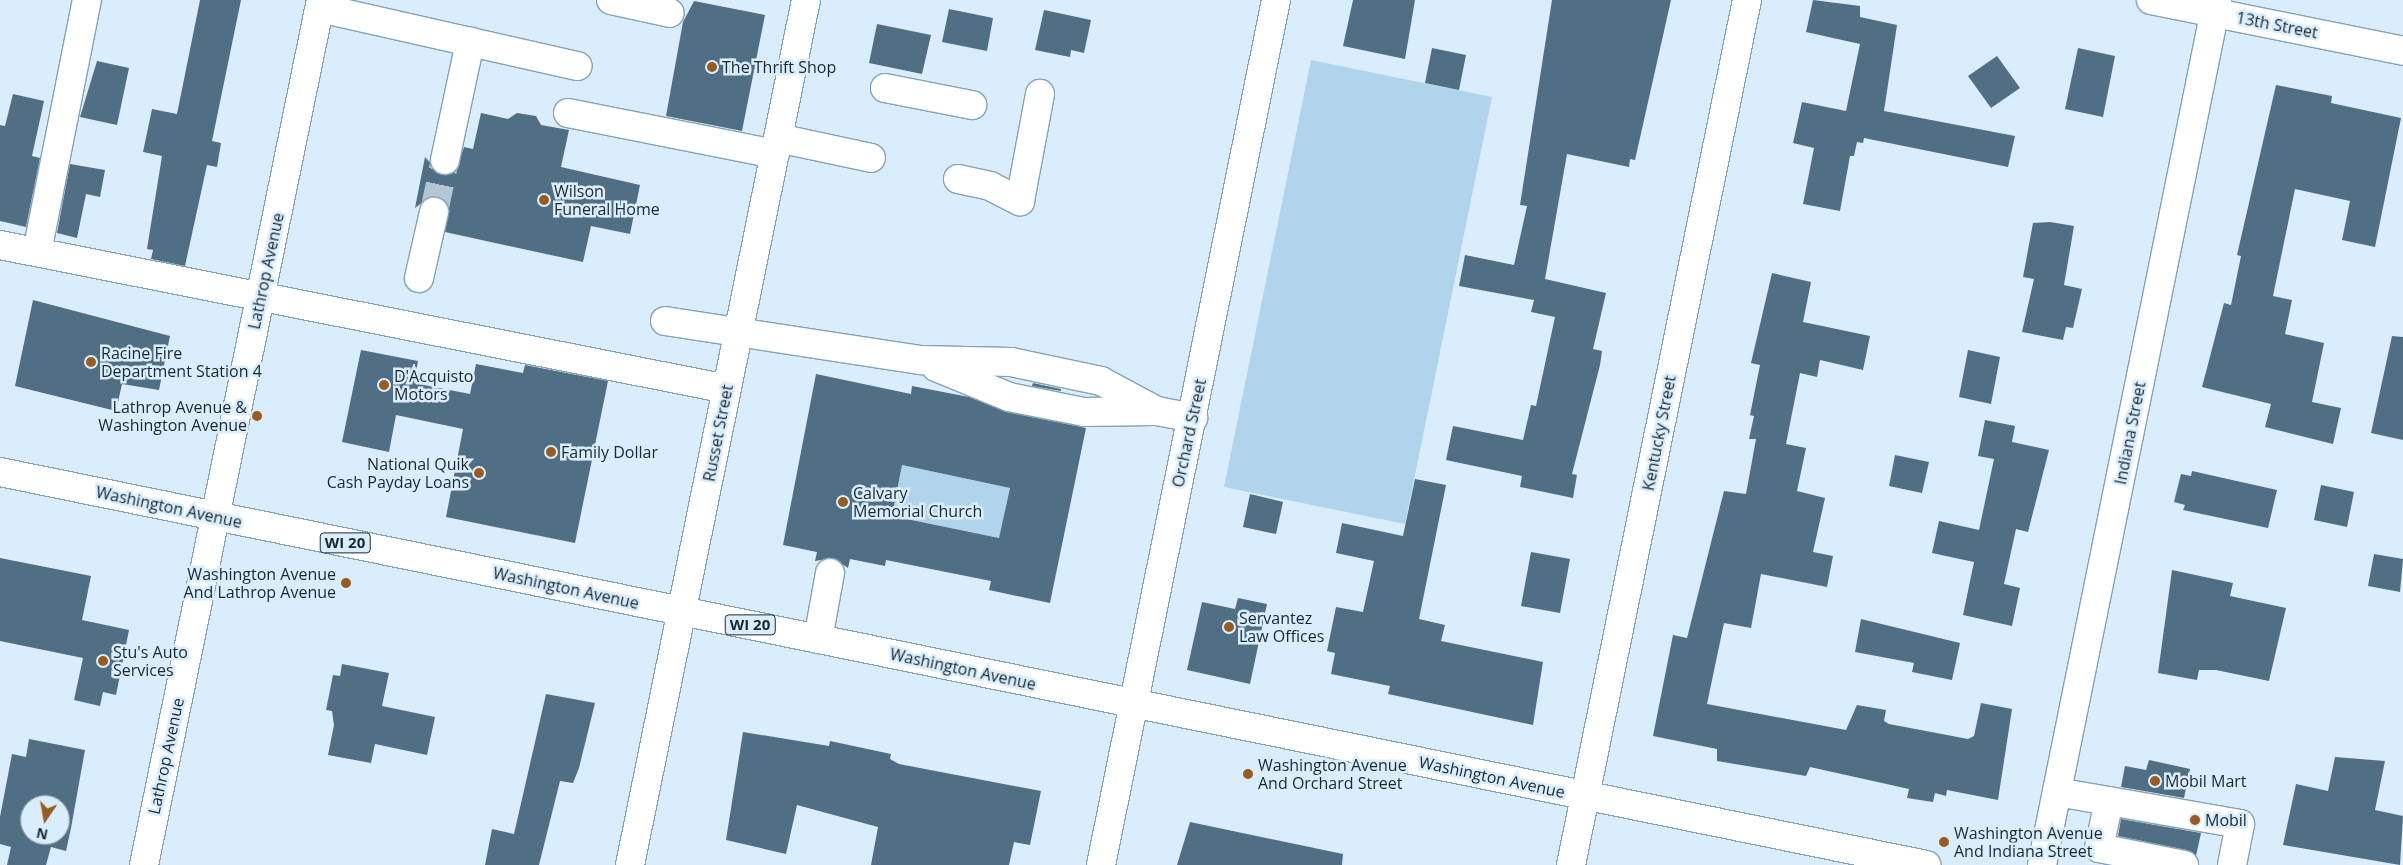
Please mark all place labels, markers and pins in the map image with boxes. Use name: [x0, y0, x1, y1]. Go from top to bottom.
place label: The Thrift Shop: [722, 57, 836, 77]
marker: The Thrift Shop: [706, 61, 718, 73]
place label: Wilson Funeral Home: [554, 181, 660, 219]
marker: Wilson Funeral Home: [538, 194, 550, 206]
place label: Racine Fire Department Station 4: [101, 343, 262, 381]
marker: Racine Fire Department Station 4: [85, 356, 97, 368]
place label: D'Acquisto Motors: [394, 366, 473, 404]
marker: D'Acquisto Motors: [378, 379, 390, 391]
place label: Lathrop Avenue & Washington Avenue: [98, 397, 247, 435]
marker: Lathrop Avenue & Washington Avenue: [251, 410, 263, 422]
place label: Family Dollar: [561, 442, 658, 462]
marker: Family Dollar: [545, 446, 557, 458]
place label: National Quik Cash Payday Loans: [327, 454, 469, 492]
marker: National Quik Cash Payday Loans: [473, 467, 485, 479]
place label: Calvary Memorial Church: [853, 483, 982, 521]
marker: Calvary Memorial Church: [837, 496, 849, 508]
place label: Washington Avenue And Lathrop Avenue: [184, 564, 336, 602]
marker: Washington Avenue And Lathrop Avenue: [340, 577, 352, 589]
place label: Servantez Law Offices: [1239, 608, 1324, 646]
marker: Servantez Law Offices: [1223, 621, 1235, 633]
place label: Stu's Auto Services: [113, 642, 188, 680]
marker: Stu's Auto Services: [97, 655, 109, 667]
place label: Washington Avenue And Orchard Street: [1258, 755, 1407, 793]
marker: Washington Avenue And Orchard Street: [1242, 768, 1254, 780]
place label: Mobil Mart: [2165, 771, 2247, 791]
marker: Mobil Mart: [2149, 775, 2161, 787]
place label: Mobil: [2205, 810, 2247, 830]
marker: Mobil: [2189, 814, 2201, 826]
place label: Washington Avenue And Indiana Street: [1954, 823, 2103, 861]
marker: Washington Avenue And Indiana Street: [1938, 836, 1950, 848]

